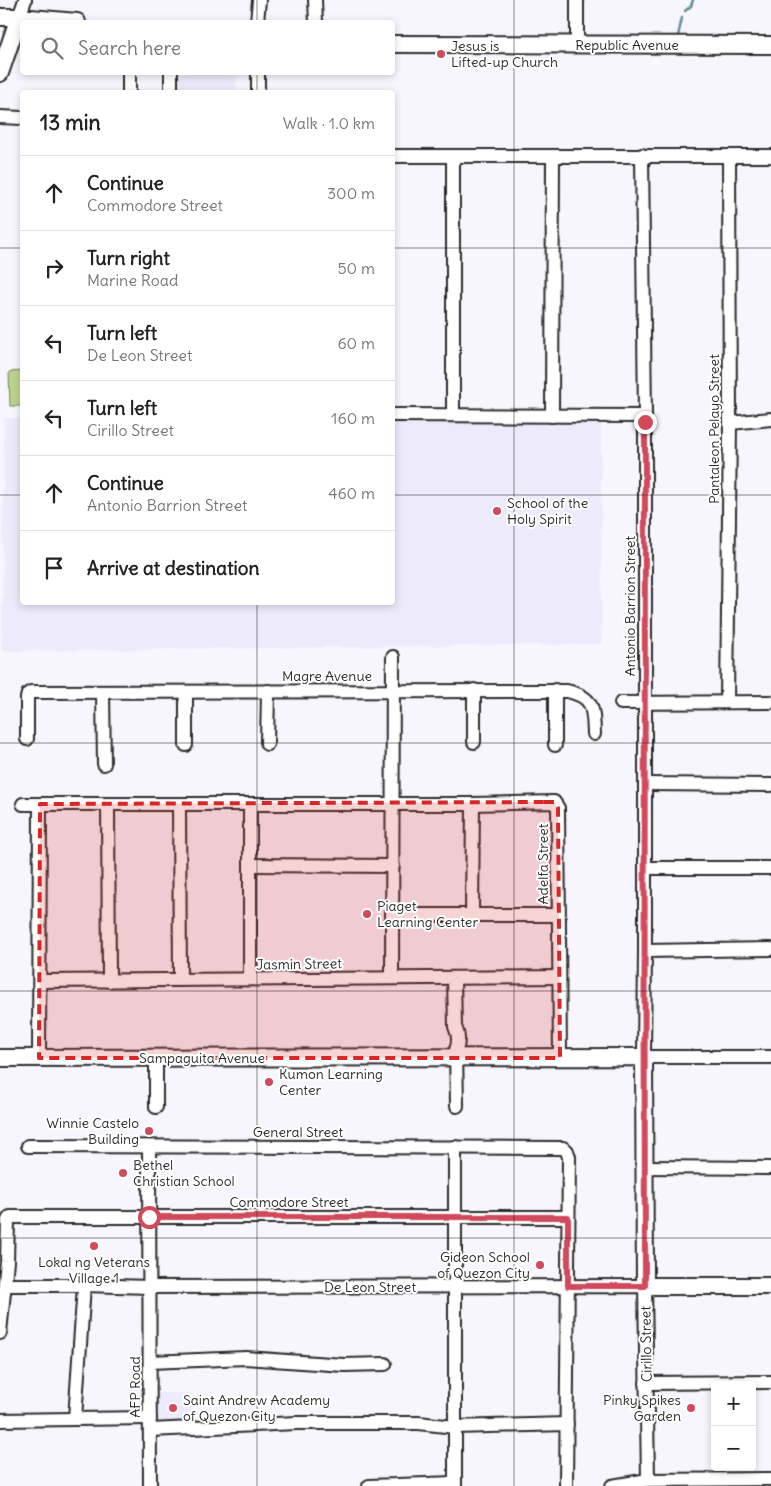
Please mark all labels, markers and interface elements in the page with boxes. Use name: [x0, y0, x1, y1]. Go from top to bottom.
search box: [20, 20, 395, 75]
icon: search: [38, 34, 66, 62]
text: Search here: [78, 36, 181, 60]
street label: Republic Avenue: [575, 36, 679, 54]
place label: Jesus is Lifted-up Church: [451, 37, 558, 71]
marker: Jesus is Lifted-up Church: [435, 48, 447, 60]
text: 13 min: [40, 109, 101, 136]
text: Walk · 1.0 km: [283, 113, 375, 133]
text: Continue: [87, 171, 164, 195]
icon: ahead: [40, 179, 68, 207]
text: 300 m: [327, 183, 375, 203]
text: Commodore Street: [87, 195, 223, 215]
text: Turn right: [87, 246, 170, 270]
icon: right: [40, 254, 68, 282]
text: 50 m: [337, 258, 375, 278]
text: Marine Road: [87, 270, 178, 290]
text: Turn left: [87, 321, 157, 345]
icon: left: [40, 329, 68, 357]
text: 60 m: [337, 333, 375, 353]
text: De Leon Street: [87, 345, 192, 365]
street label: Pantaleon Pelayo Street: [705, 354, 723, 504]
text: Turn left: [87, 396, 157, 420]
icon: left: [40, 404, 68, 432]
text: 160 m: [331, 408, 375, 428]
route end: [634, 411, 657, 434]
text: Cirillo Street: [87, 420, 174, 440]
text: Continue: [87, 471, 164, 495]
icon: ahead: [40, 479, 68, 507]
text: 460 m: [328, 483, 375, 503]
place label: School of the Holy Spirit: [507, 494, 588, 528]
text: Antonio Barrion Street: [87, 495, 247, 515]
marker: School of the Holy Spirit: [491, 505, 503, 517]
street label: Antonio Barrion Street: [621, 536, 639, 676]
icon: arrive: [40, 554, 68, 582]
text: Arrive at destination: [87, 556, 260, 580]
street label: Magre Avenue: [282, 667, 372, 685]
street label: Adelfa Street: [534, 823, 552, 904]
place label: Piaget Learning Center: [377, 897, 478, 931]
marker: Piaget Learning Center: [361, 908, 373, 920]
street label: Jasmin Street: [256, 954, 342, 974]
street label: Sampaguita Avenue: [139, 1049, 265, 1067]
place label: Kumon Learning Center: [279, 1065, 383, 1099]
marker: Kumon Learning Center: [263, 1076, 275, 1088]
place label: Winnie Castelo Building: [46, 1114, 139, 1148]
street label: General Street: [253, 1123, 344, 1141]
marker: Winnie Castelo Building: [143, 1125, 155, 1137]
place label: Bethel Christian School: [133, 1156, 235, 1190]
marker: Bethel Christian School: [117, 1167, 129, 1179]
street label: Commodore Street: [230, 1193, 349, 1211]
route start: [138, 1206, 161, 1229]
marker: Lokal ng Veterans Village 1: [88, 1240, 100, 1252]
place label: Gideon School of Quezon City: [437, 1248, 530, 1282]
place label: Lokal ng Veterans Village 1: [38, 1253, 150, 1287]
marker: Gideon School of Quezon City: [534, 1259, 546, 1271]
street label: De Leon Street: [324, 1278, 416, 1296]
street label: Cirillo Street: [636, 1306, 656, 1382]
street label: AFP Road: [126, 1356, 144, 1418]
map controls: [711, 1381, 756, 1471]
button: +: [711, 1381, 756, 1426]
place label: Saint Andrew Academy of Quezon City: [183, 1391, 330, 1425]
place label: Pinky Spikes Garden: [603, 1391, 681, 1425]
marker: Saint Andrew Academy of Quezon City: [167, 1402, 179, 1414]
marker: Pinky Spikes Garden: [685, 1402, 697, 1414]
button: −: [711, 1426, 756, 1471]

